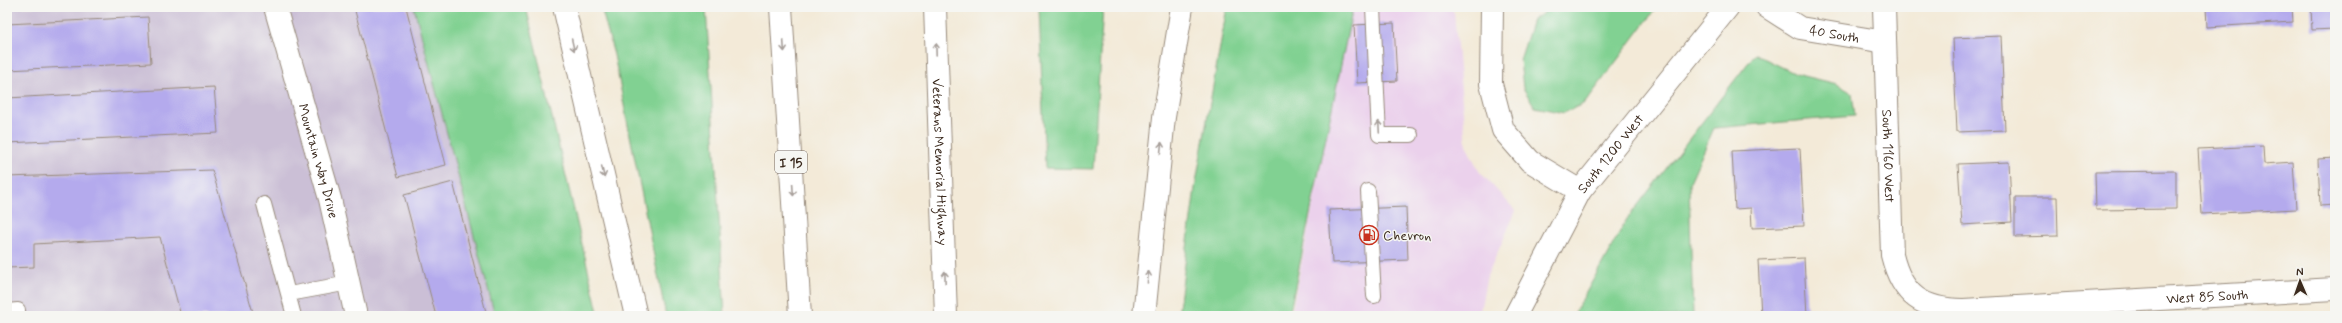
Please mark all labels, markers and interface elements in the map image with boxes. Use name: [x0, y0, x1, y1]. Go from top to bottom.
street label: 40 South: [1808, 22, 1861, 48]
one-way arrow: [570, 38, 578, 51]
one-way arrow: [780, 39, 787, 52]
one-way arrow: [933, 43, 940, 56]
street label: Veterans Memorial Highway: [928, 78, 951, 246]
street label: Mountain Way Drive: [293, 102, 342, 220]
street label: South 1160 West: [1877, 109, 1898, 203]
street label: South 1200 West: [1574, 111, 1648, 197]
one-way arrow: [1375, 121, 1383, 134]
one-way arrow: [1157, 142, 1164, 155]
road number: I 15: [775, 151, 807, 173]
one-way arrow: [600, 165, 607, 178]
one-way arrow: [789, 183, 796, 196]
fuel station icon: Chevron: [1358, 224, 1380, 246]
place label: Chevron: [1383, 227, 1431, 245]
north arrow: [2280, 261, 2320, 301]
text: N: [2296, 265, 2304, 279]
one-way arrow: [941, 271, 948, 284]
one-way arrow: [1144, 271, 1152, 284]
street label: West 85 South: [2166, 286, 2249, 309]

